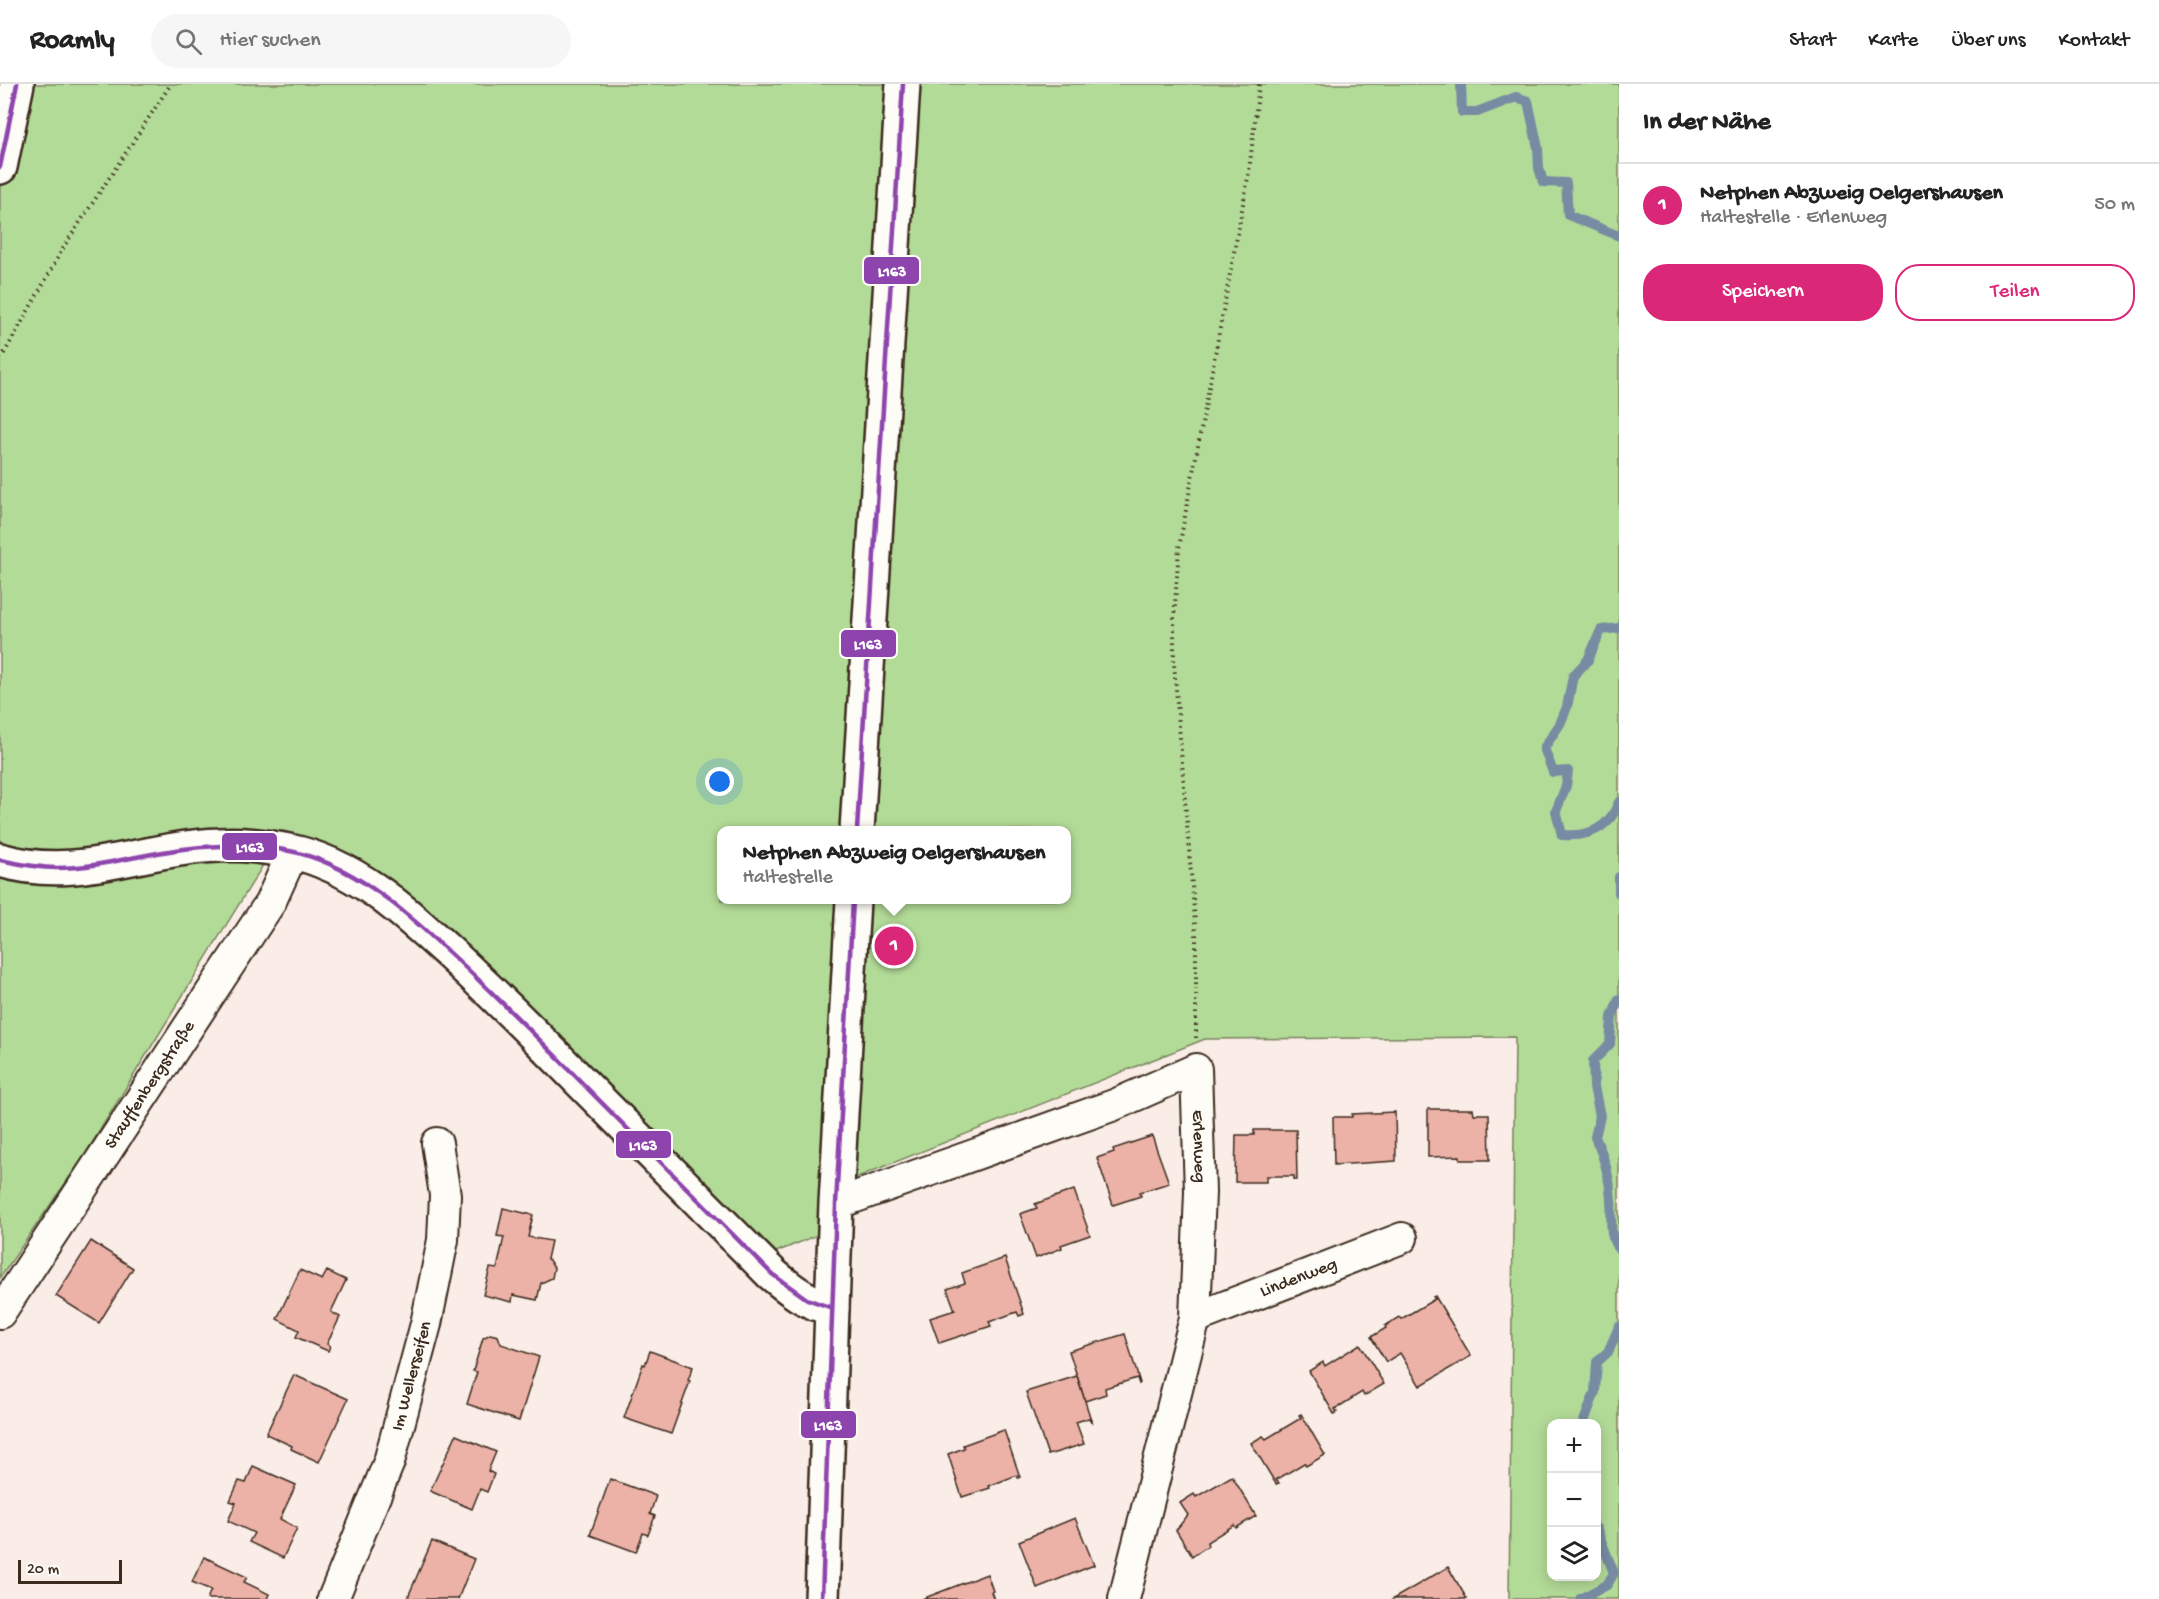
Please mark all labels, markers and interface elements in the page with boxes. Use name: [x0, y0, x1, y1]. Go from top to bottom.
search box: [151, 14, 571, 68]
text: Roamly: [30, 25, 115, 58]
icon: search: [172, 25, 205, 58]
text: Hier suchen: [220, 28, 321, 54]
text: Start: [1789, 29, 1835, 54]
text: Karte: [1868, 29, 1918, 54]
text: Über uns: [1951, 29, 2025, 54]
text: Kontakt: [2058, 29, 2129, 54]
text: In der Nähe: [1643, 108, 1771, 139]
text: Netphen Abzweig Oelgershausen: [1700, 181, 2003, 207]
text: 1: [1658, 194, 1667, 217]
text: 50 m: [2094, 194, 2135, 217]
text: Haltestelle · Erlenweg: [1700, 207, 1887, 230]
line badge: L163: [863, 256, 920, 285]
text: L163: [878, 264, 906, 283]
button: Speichern: [1643, 264, 1883, 321]
button: Teilen: [1895, 264, 2135, 321]
line badge: L163: [840, 629, 897, 658]
text: L163: [854, 637, 882, 656]
your location: [705, 767, 734, 796]
popup: [717, 826, 1071, 904]
line badge: L163: [221, 832, 278, 861]
text: L163: [236, 840, 264, 859]
text: Netphen Abzweig Oelgershausen: [742, 841, 1046, 867]
text: Haltestelle: [742, 867, 833, 890]
pin: 1: [874, 924, 914, 968]
street label: Stauffenbergstraße: [100, 1016, 200, 1153]
street label: Erlenweg: [1187, 1110, 1210, 1183]
line badge: L163: [615, 1130, 672, 1159]
text: L163: [629, 1138, 657, 1157]
street label: Lindenweg: [1257, 1254, 1340, 1302]
street label: Im Wellerseifen: [387, 1318, 437, 1433]
line badge: L163: [800, 1410, 857, 1439]
text: L163: [814, 1418, 842, 1437]
map controls: [1547, 1419, 1601, 1581]
button: +: [1547, 1419, 1601, 1473]
button: −: [1547, 1473, 1601, 1527]
button: layers: [1547, 1527, 1601, 1581]
scale bar: [18, 1557, 122, 1584]
text: 20 m: [27, 1561, 59, 1580]

